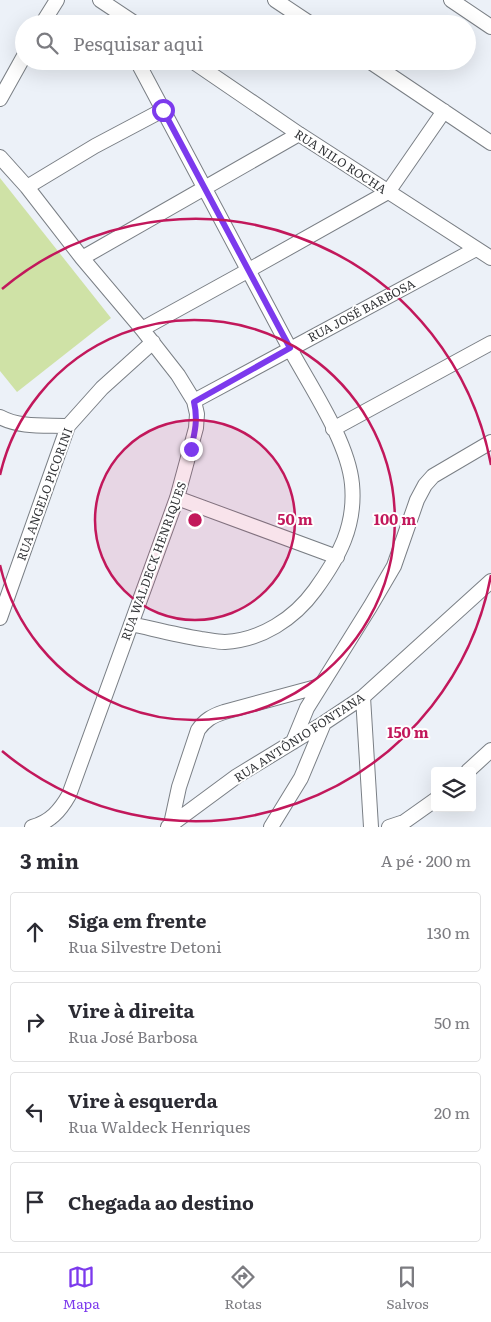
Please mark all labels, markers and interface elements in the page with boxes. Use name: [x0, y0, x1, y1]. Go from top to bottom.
search box: [15, 15, 476, 70]
icon: search: [33, 29, 61, 57]
text: Pesquisar aqui: [73, 29, 203, 57]
route start: [152, 99, 175, 122]
street label: RUA NILO ROCHA: [291, 124, 391, 198]
street label: RUA JOSÉ BARBOSA: [304, 274, 418, 346]
street label: RUA ANGELO PICORINI: [12, 425, 77, 563]
route end: [180, 438, 203, 461]
street label: RUA WALDECK HENRIQUES: [116, 479, 190, 643]
text: 50 m: [277, 507, 313, 530]
text: 100 m: [374, 507, 416, 530]
centre of rings: [186, 511, 204, 529]
street label: RUA ANTÔNIO FONTANA: [230, 688, 368, 786]
text: 150 m: [387, 720, 429, 743]
map controls: [431, 767, 476, 812]
button: layers: [431, 767, 476, 812]
text: 3 min: [20, 844, 79, 875]
text: A pé · 200 m: [381, 848, 471, 872]
text: Siga em frente: [68, 906, 206, 934]
icon: ahead: [21, 918, 49, 946]
text: 130 m: [427, 920, 470, 944]
text: Rua Silvestre Detoni: [68, 934, 222, 958]
text: Vire à direita: [68, 996, 195, 1024]
icon: right: [21, 1008, 49, 1036]
text: 50 m: [434, 1010, 470, 1034]
text: Rua José Barbosa: [68, 1024, 198, 1048]
text: Vire à esquerda: [68, 1086, 218, 1114]
icon: left: [21, 1098, 49, 1126]
text: 20 m: [434, 1100, 470, 1124]
text: Rua Waldeck Henriques: [68, 1114, 250, 1138]
icon: arrive: [21, 1188, 49, 1216]
text: Chegada ao destino: [68, 1188, 254, 1216]
tab: Mapa: [62, 1263, 100, 1313]
tab: Rotas: [225, 1263, 262, 1313]
tab: Salvos: [386, 1263, 429, 1313]

